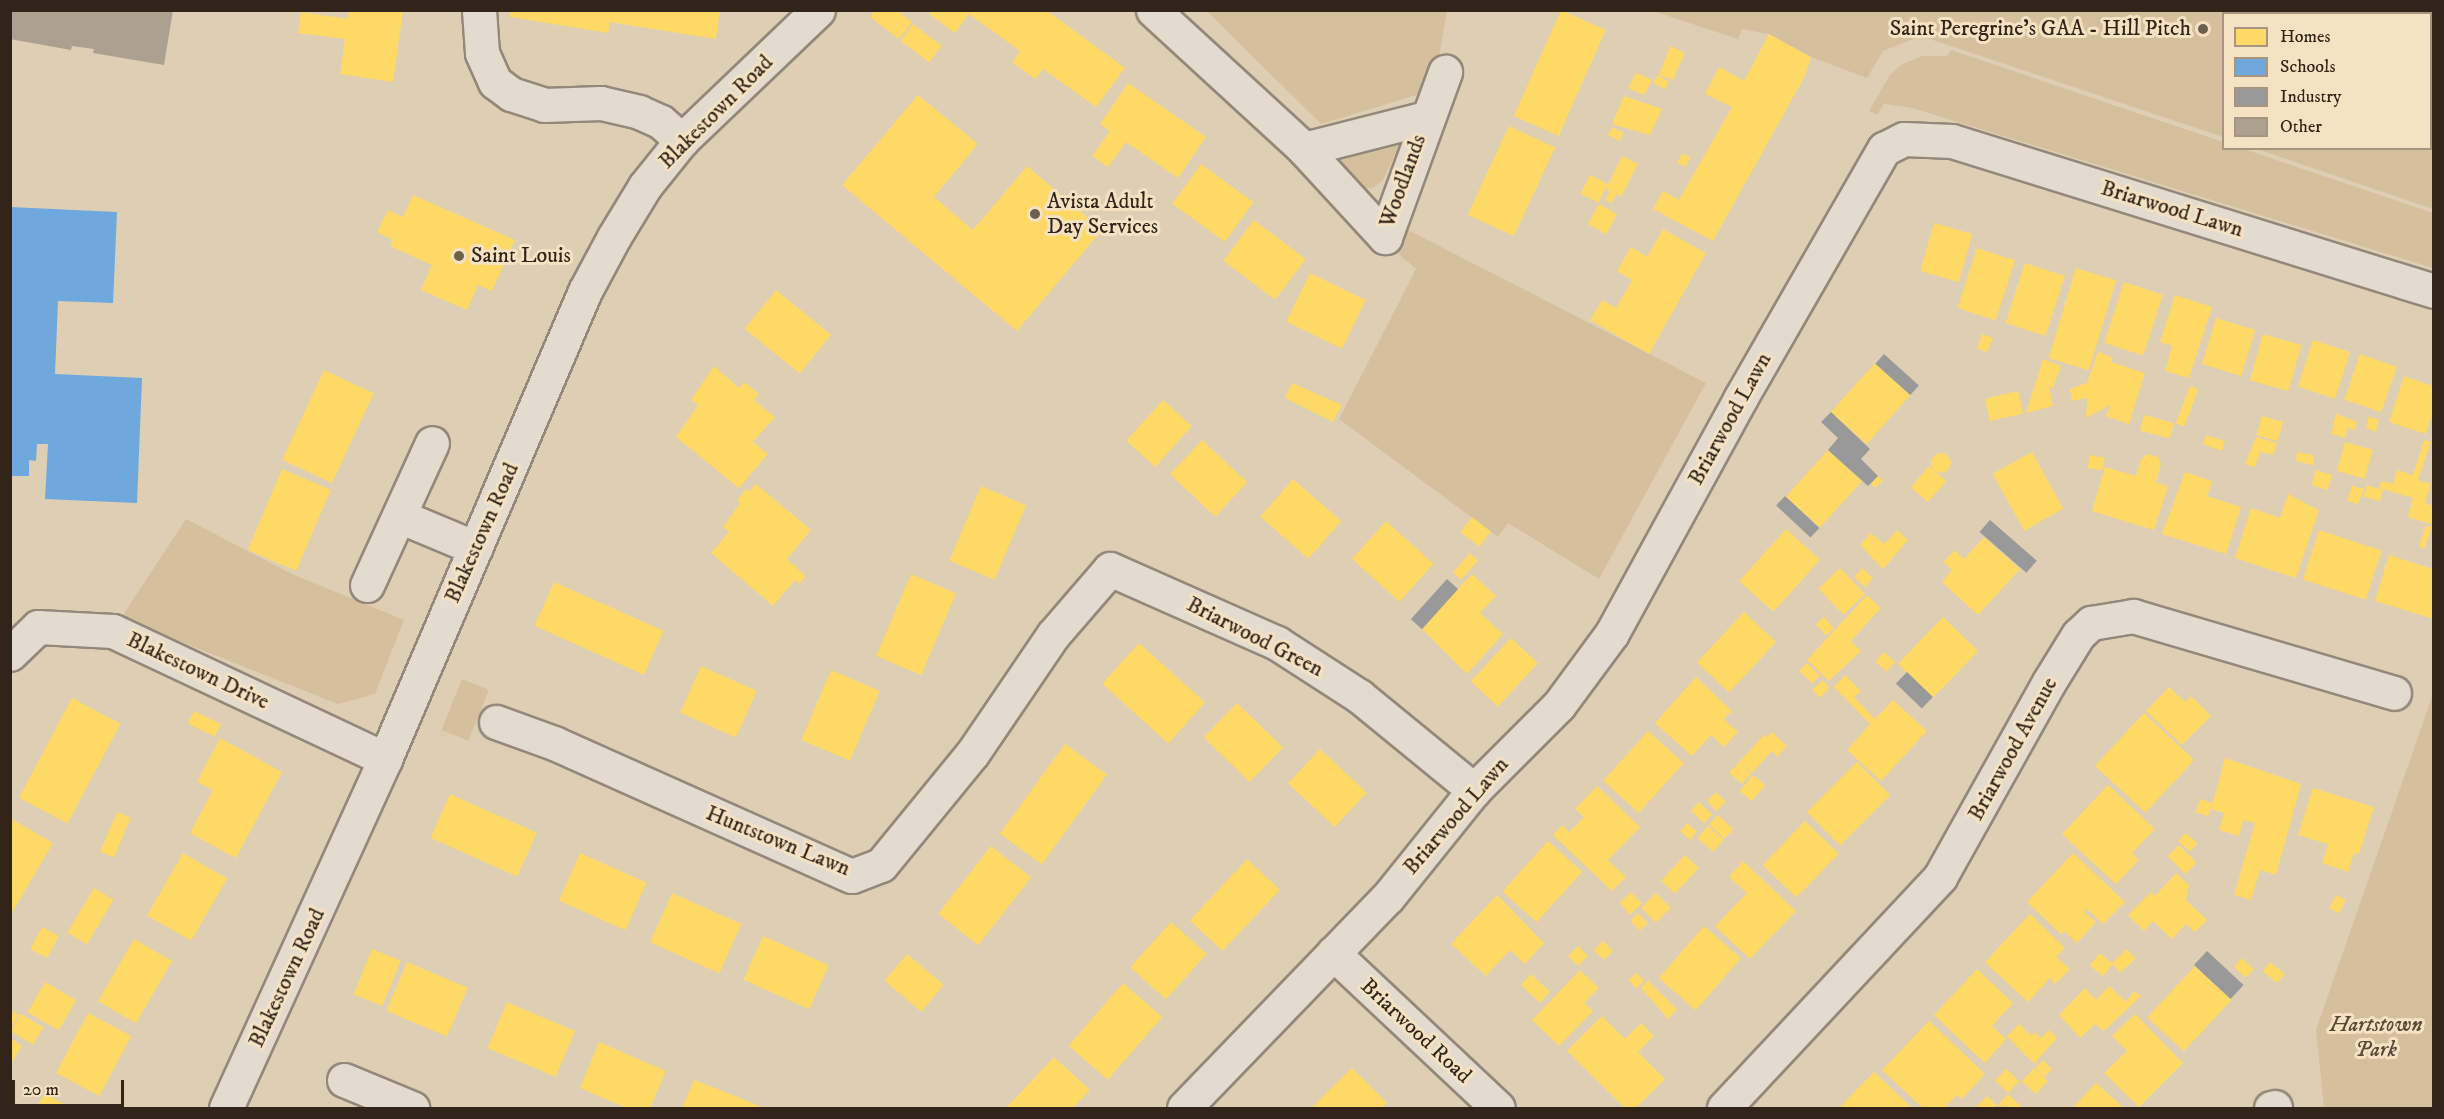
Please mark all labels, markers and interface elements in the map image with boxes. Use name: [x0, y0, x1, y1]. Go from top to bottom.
legend: [2222, 12, 2432, 150]
place label: Saint Peregrine's GAA - Hill Pitch: [1890, 16, 2191, 42]
marker: Saint Peregrine's GAA - Hill Pitch: [2196, 22, 2210, 36]
text: Homes: [2280, 26, 2331, 48]
street label: Blakestown Road: [653, 49, 779, 175]
text: Schools: [2280, 56, 2335, 78]
text: Industry: [2280, 86, 2341, 108]
text: Other: [2280, 116, 2322, 138]
street label: Woodlands: [1374, 131, 1432, 231]
street label: Briarwood Lawn: [2098, 175, 2246, 243]
place label: Avista Adult Day Services: [1047, 188, 1158, 240]
marker: Avista Adult Day Services: [1028, 207, 1042, 221]
place label: Saint Louis: [471, 243, 571, 269]
marker: Saint Louis: [452, 249, 466, 263]
street label: Briarwood Lawn: [1683, 348, 1777, 490]
street label: Blakestown Road: [439, 459, 525, 607]
street label: Briarwood Green: [1182, 591, 1328, 683]
street label: Blakestown Drive: [123, 627, 273, 715]
street label: Briarwood Avenue: [1963, 673, 2063, 825]
street label: Briarwood Lawn: [1398, 752, 1514, 880]
street label: Huntstown Lawn: [702, 800, 854, 882]
street label: Blakestown Road: [243, 904, 331, 1052]
street label: Briarwood Road: [1355, 973, 1477, 1089]
park label: Hartstown Park: [2330, 1011, 2422, 1062]
scale bar: [15, 1068, 128, 1106]
text: 20 m: [23, 1079, 59, 1101]

